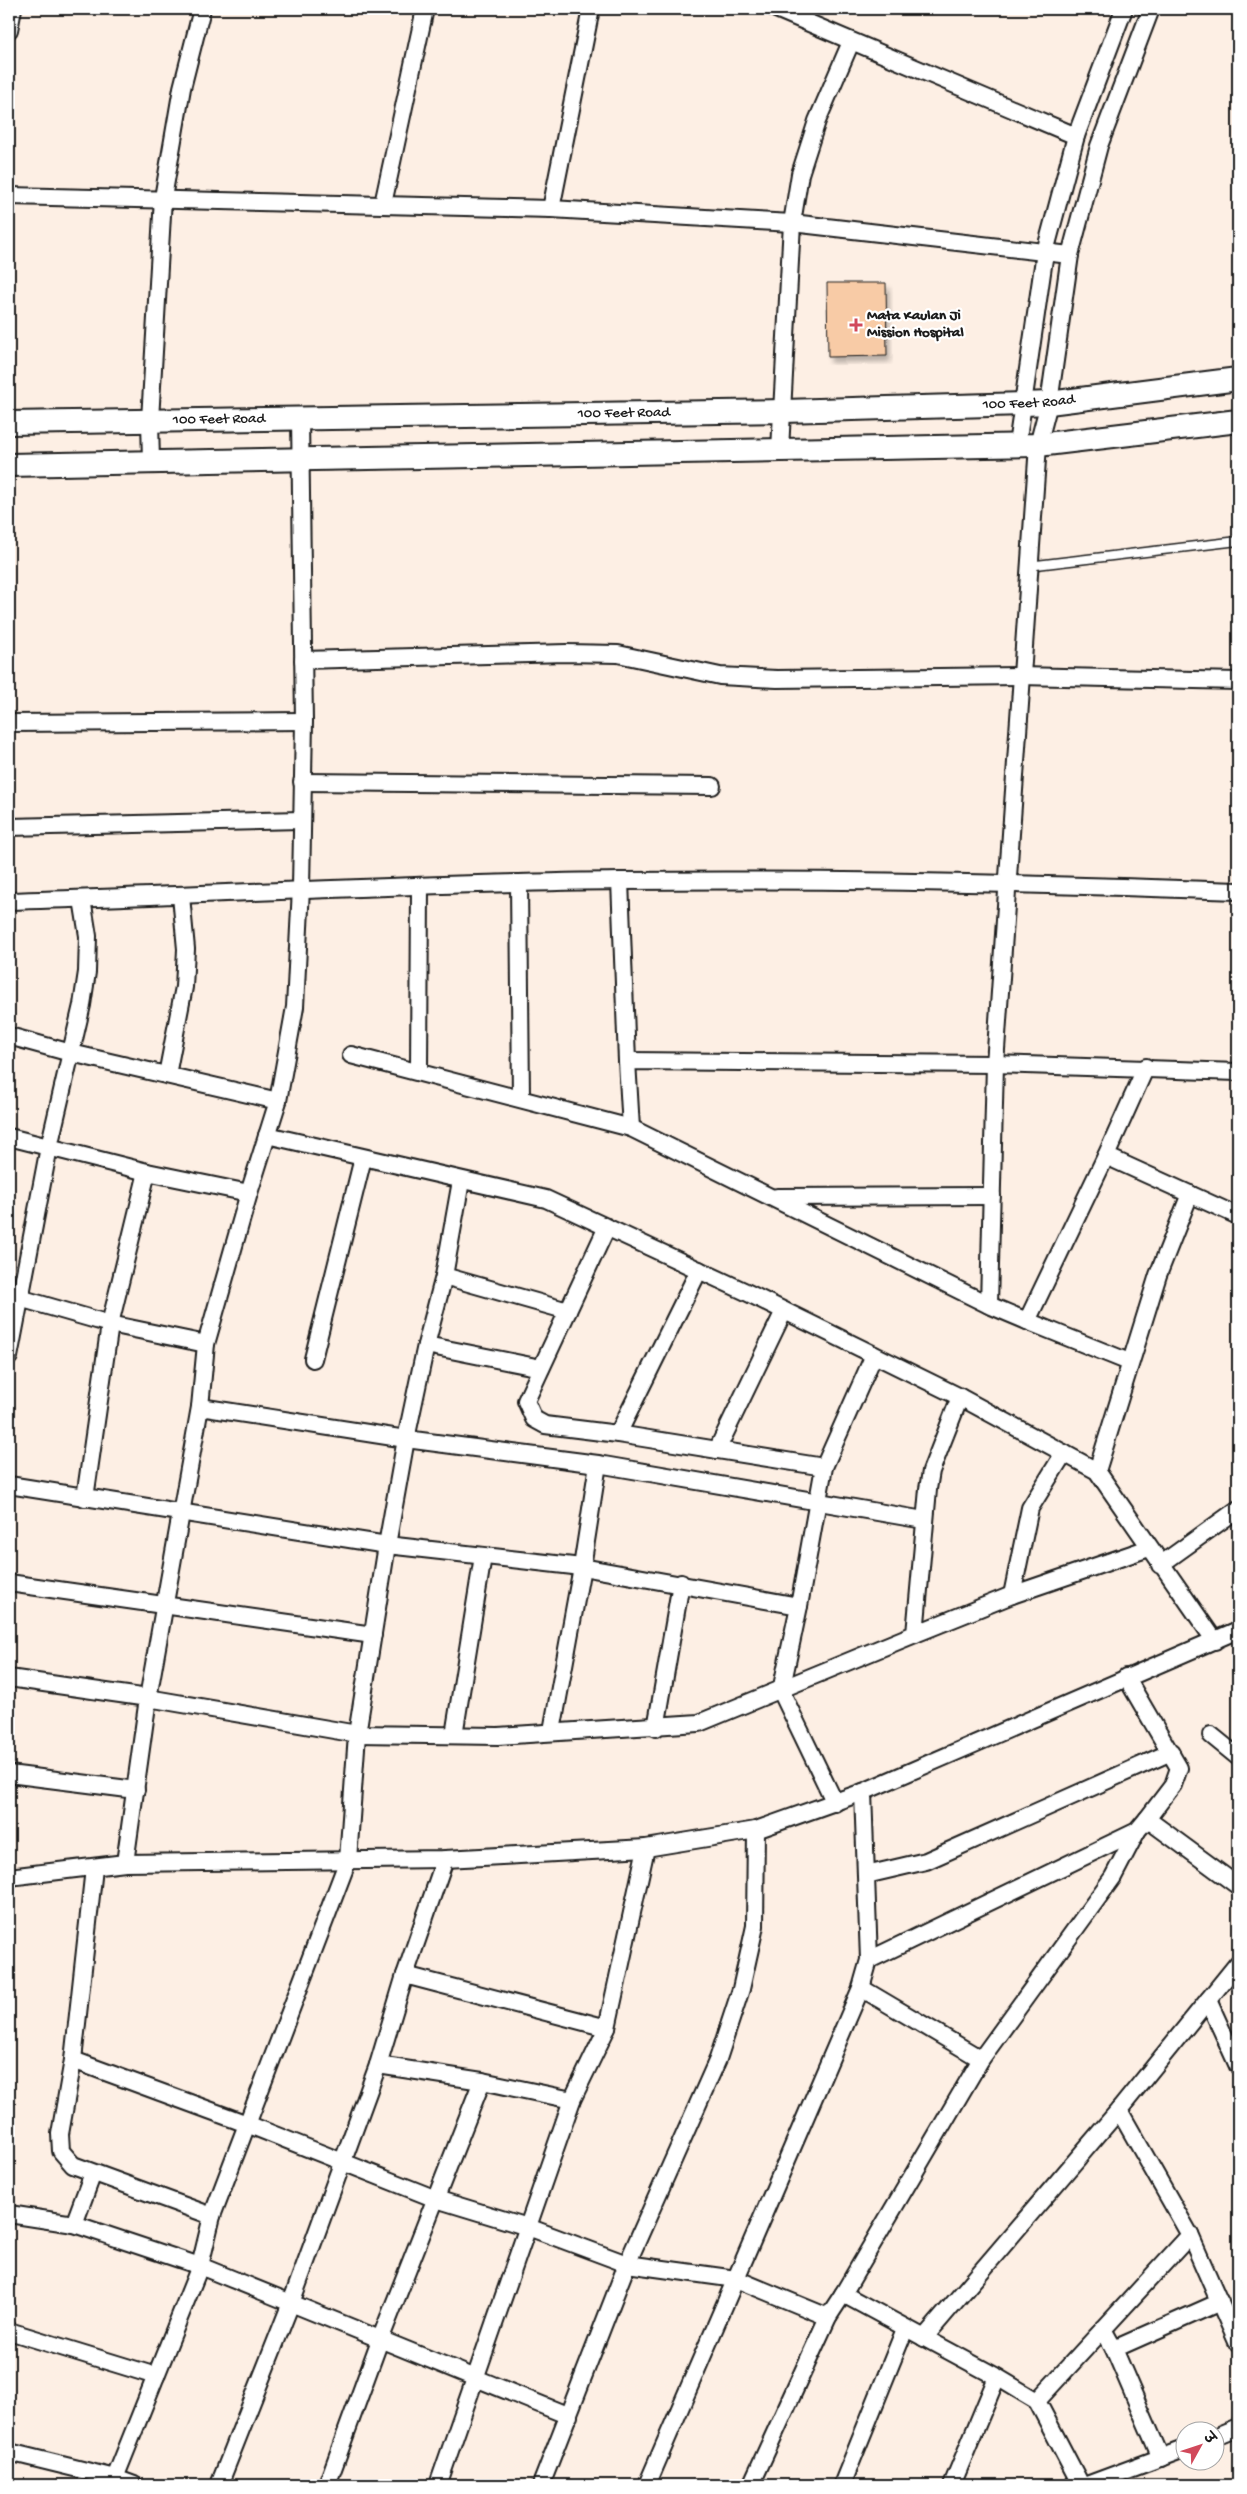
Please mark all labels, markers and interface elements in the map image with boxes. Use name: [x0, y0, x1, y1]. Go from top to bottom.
place label: Mata Kaulan Ji Mission Hospital: [867, 307, 964, 342]
marker: Mata Kaulan Ji Mission Hospital: [849, 318, 863, 332]
street label: 100 Feet Road: [981, 391, 1077, 414]
street label: 100 Feet Road: [577, 404, 671, 423]
street label: 100 Feet Road: [172, 410, 266, 429]
north arrow: [1174, 2422, 1224, 2472]
text: उ: [1197, 2429, 1219, 2450]

